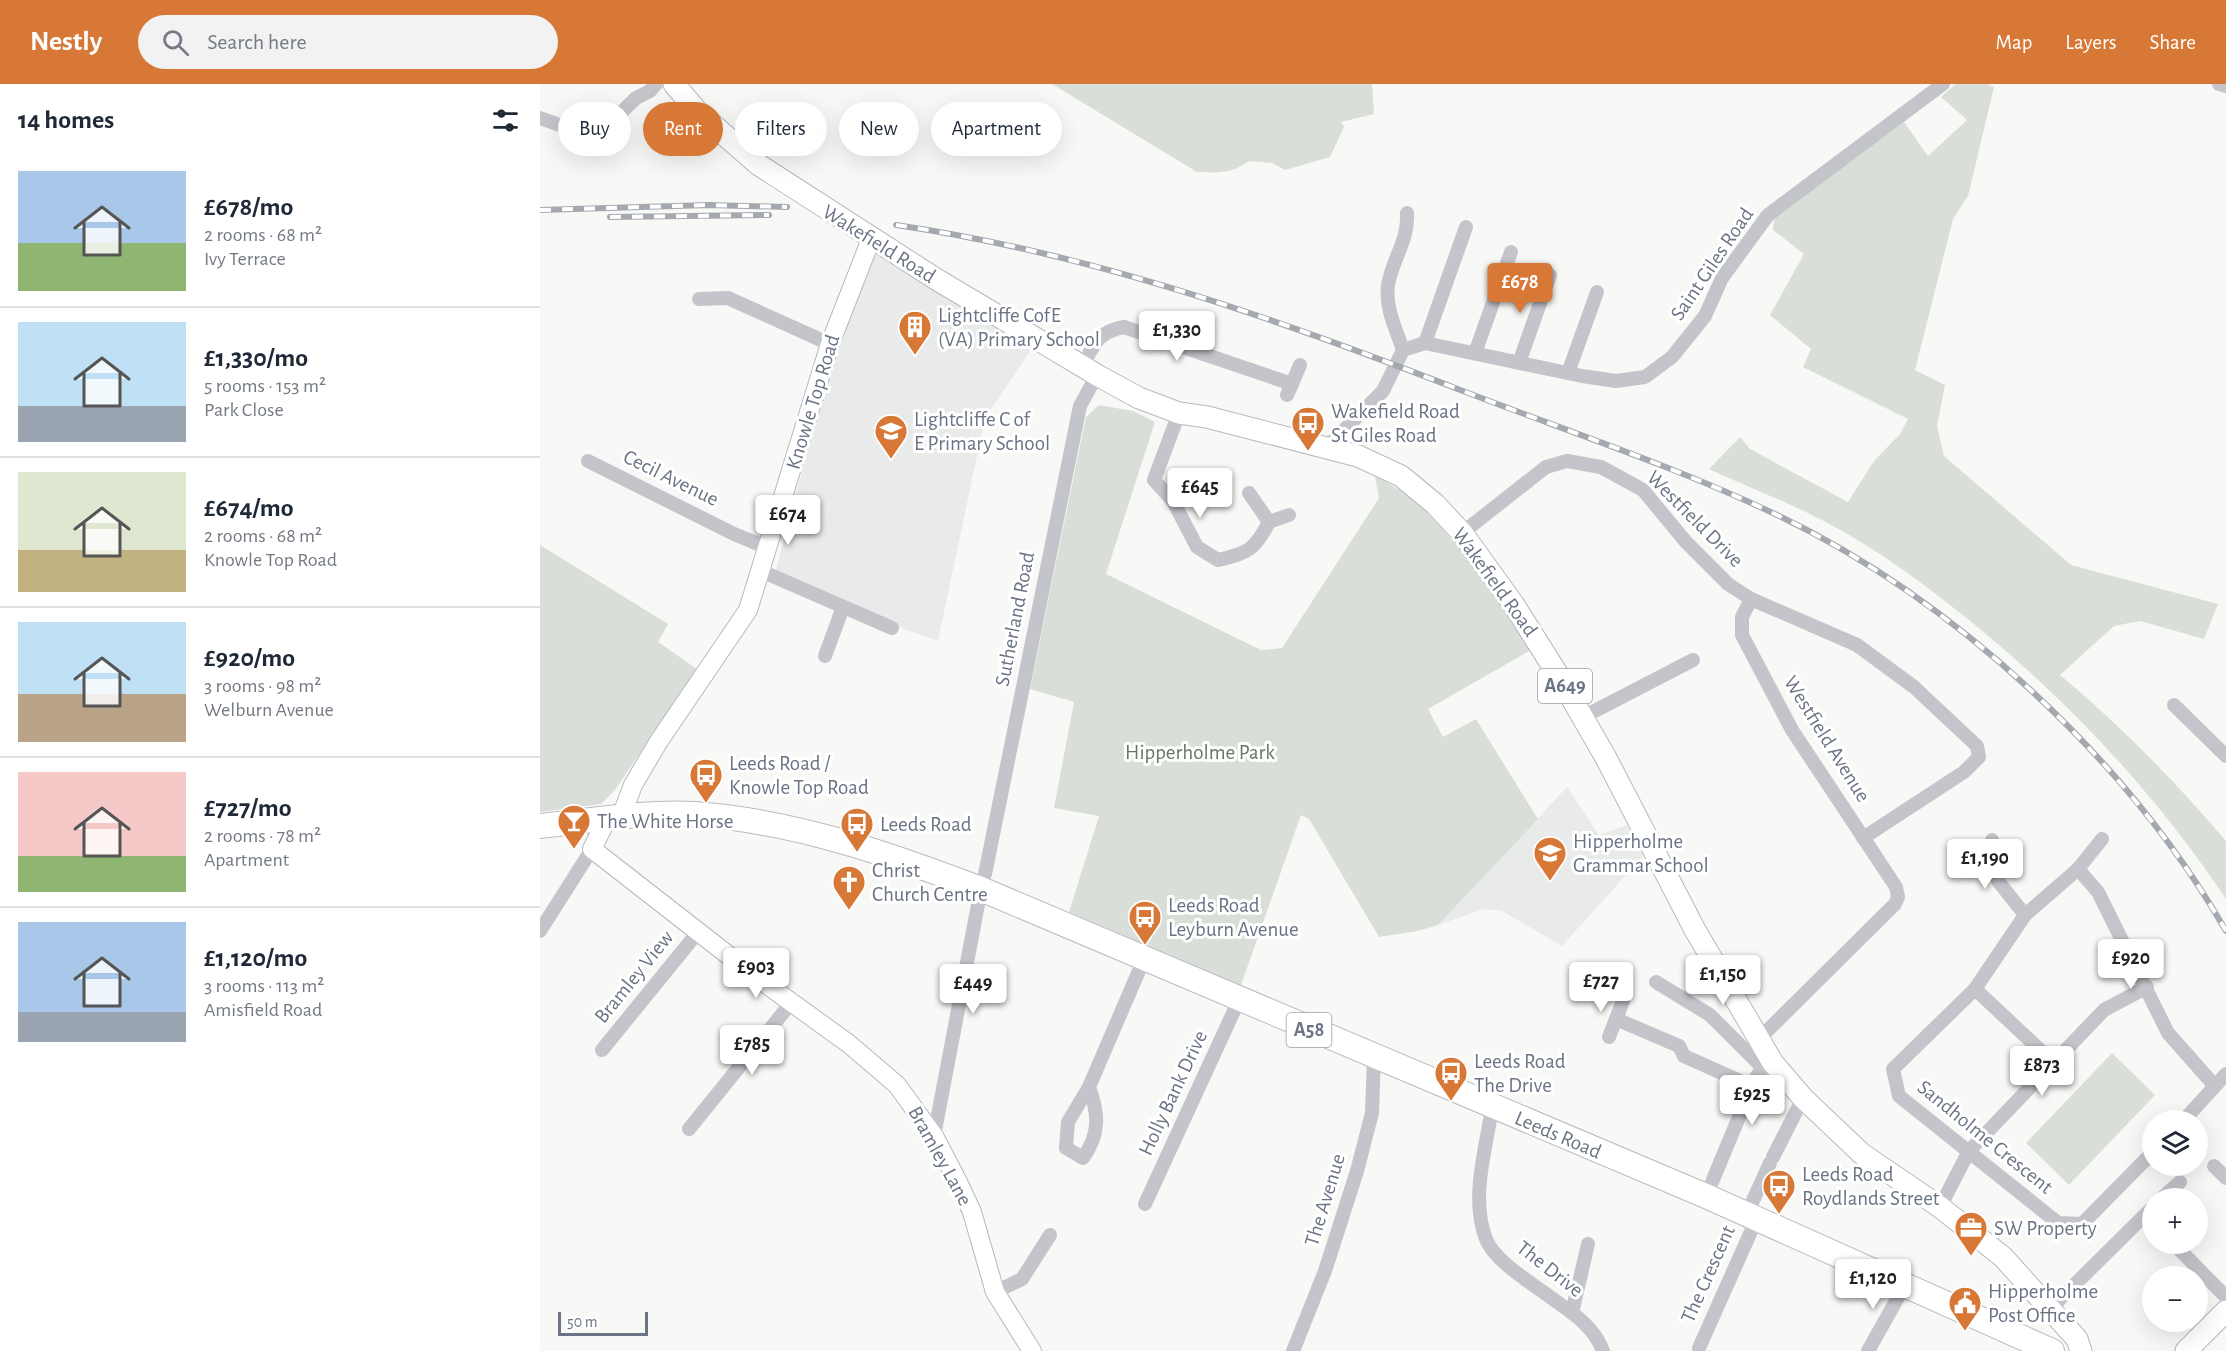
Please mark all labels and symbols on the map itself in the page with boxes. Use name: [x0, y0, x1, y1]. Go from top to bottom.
street label: Wakefield Road: [819, 201, 939, 287]
street label: Saint Giles Road: [1667, 204, 1757, 324]
pin: £678: [1484, 263, 1556, 314]
place label: Lightcliffe CofE (VA) Primary School: [938, 305, 1100, 350]
building icon: Lightcliffe CofE (VA) Primary School: [897, 309, 933, 356]
pin: £1,330: [1128, 311, 1226, 362]
street label: Knowle Top Road: [783, 332, 844, 472]
place label: Wakefield Road St Giles Road: [1331, 401, 1460, 446]
bus stop icon: Wakefield Road St Giles Road: [1290, 405, 1326, 452]
place label: Lightcliffe C of E Primary School: [914, 409, 1050, 454]
school or university icon: Lightcliffe C of E Primary School: [873, 413, 909, 460]
street label: Cecil Avenue: [620, 446, 722, 510]
street label: Westfield Drive: [1643, 467, 1747, 571]
pin: £645: [1164, 468, 1236, 519]
pin: £674: [752, 495, 824, 546]
street label: Wakefield Road: [1449, 524, 1541, 640]
street label: Sutherland Road: [992, 550, 1038, 688]
road number: A649: [1538, 669, 1592, 703]
street label: Westfield Avenue: [1780, 672, 1874, 806]
park label: Hipperholme Park: [1125, 742, 1275, 763]
place label: Leeds Road / Knowle Top Road: [729, 753, 869, 798]
bus stop icon: Leeds Road / Knowle Top Road: [688, 757, 724, 804]
bar icon: The White Horse: [556, 803, 592, 850]
bus stop icon: Leeds Road: [839, 806, 875, 853]
place label: The White Horse: [597, 811, 734, 832]
place label: Leeds Road: [880, 814, 972, 835]
place label: Hipperholme Grammar School: [1573, 831, 1709, 876]
school or university icon: Hipperholme Grammar School: [1532, 835, 1568, 882]
pin: £1,190: [1936, 839, 2034, 890]
place label: Christ Church Centre: [872, 860, 988, 905]
church icon: Christ Church Centre: [831, 864, 867, 911]
place label: Leeds Road Leyburn Avenue: [1168, 895, 1299, 940]
bus stop icon: Leeds Road Leyburn Avenue: [1127, 899, 1163, 946]
street label: Bramley View: [591, 927, 677, 1027]
pin: £920: [2095, 939, 2167, 990]
pin: £903: [720, 948, 792, 999]
pin: £1,150: [1674, 955, 1772, 1006]
pin: £727: [1565, 962, 1637, 1013]
pin: £449: [937, 964, 1009, 1015]
road number: A58: [1286, 1013, 1332, 1047]
pin: £785: [716, 1025, 788, 1076]
street label: Holly Bank Drive: [1135, 1027, 1211, 1159]
pin: £873: [2006, 1046, 2078, 1097]
place label: Leeds Road The Drive: [1474, 1051, 1566, 1096]
bus stop icon: Leeds Road The Drive: [1433, 1055, 1469, 1102]
pin: £925: [1716, 1075, 1788, 1126]
street label: Sandholme Crescent: [1913, 1076, 2057, 1198]
street label: Bramley Lane: [904, 1103, 976, 1209]
street label: Leeds Road: [1512, 1107, 1604, 1163]
street label: The Avenue: [1301, 1151, 1349, 1249]
place label: Leeds Road Roydlands Street: [1802, 1164, 1940, 1209]
bus stop icon: Leeds Road Roydlands Street: [1761, 1168, 1797, 1215]
office icon: SW Property: [1953, 1210, 1989, 1257]
place label: SW Property: [1994, 1218, 2097, 1239]
street label: The Crescent: [1677, 1222, 1739, 1326]
street label: The Drive: [1513, 1237, 1587, 1301]
pin: £1,120: [1824, 1259, 1922, 1310]
place label: Hipperholme Post Office: [1988, 1281, 2098, 1326]
public building icon: Hipperholme Post Office: [1947, 1285, 1983, 1332]
scale bar: [558, 1309, 648, 1336]

